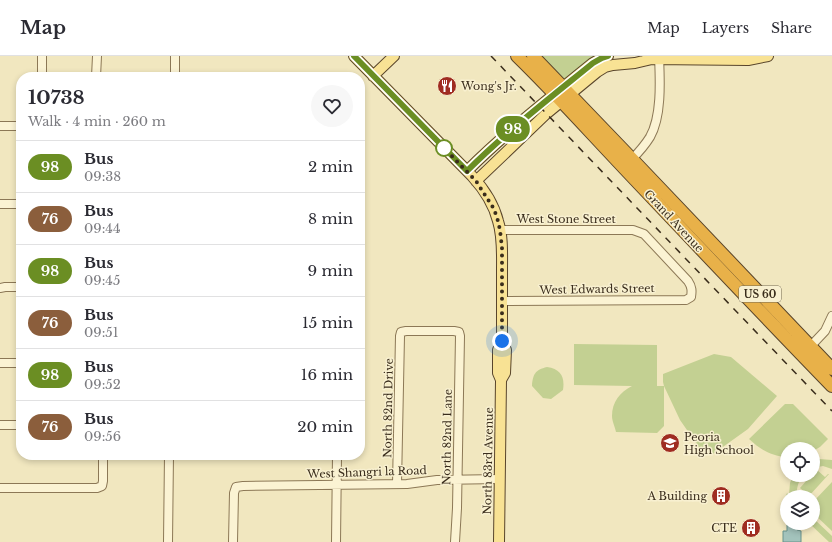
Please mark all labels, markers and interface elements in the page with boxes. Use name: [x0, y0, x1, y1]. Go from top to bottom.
text: Map: [20, 16, 66, 39]
text: Map: [647, 19, 680, 37]
text: Layers: [702, 19, 749, 37]
text: Share: [771, 19, 812, 37]
restaurant icon: Wong's Jr.: [436, 75, 458, 97]
place label: Wong's Jr.: [460, 79, 517, 93]
button: heart: [311, 85, 353, 127]
text: 10738: [28, 86, 85, 109]
text: Walk · 4 min · 260 m: [28, 113, 166, 130]
line badge: 98: [495, 116, 531, 142]
text: 98: [504, 120, 522, 138]
unlabelled marker: [435, 139, 453, 157]
text: Bus: [84, 149, 114, 168]
text: 2 min: [308, 157, 353, 176]
text: 98: [41, 158, 59, 176]
text: 09:38: [84, 168, 121, 185]
street label: Grand Avenue: [641, 187, 707, 255]
text: Bus: [84, 201, 114, 220]
text: 8 min: [308, 209, 353, 228]
text: 76: [42, 210, 58, 228]
street label: West Stone Street: [515, 212, 616, 226]
text: 09:44: [84, 220, 121, 237]
text: Bus: [84, 253, 114, 272]
text: 9 min: [308, 261, 353, 280]
text: 98: [41, 262, 59, 280]
text: 09:45: [84, 272, 120, 289]
street label: West Edwards Street: [538, 281, 656, 297]
road number: US 60: [739, 286, 781, 302]
text: Bus: [84, 305, 114, 324]
text: 15 min: [302, 313, 353, 332]
text: 76: [42, 314, 58, 332]
text: 09:51: [84, 324, 119, 341]
your location: [492, 331, 512, 351]
text: Bus: [84, 357, 114, 376]
street label: North 82nd Drive: [380, 358, 396, 458]
text: 16 min: [301, 365, 353, 384]
text: 98: [41, 366, 59, 384]
text: 09:52: [84, 376, 121, 393]
street label: North 82nd Lane: [439, 389, 455, 485]
street label: North 83rd Avenue: [480, 407, 496, 515]
text: Bus: [84, 409, 114, 428]
text: 20 min: [297, 417, 353, 436]
text: 76: [42, 418, 58, 436]
text: 09:56: [84, 428, 121, 445]
place label: Peoria High School: [684, 430, 754, 457]
school or university icon: Peoria High School: [659, 432, 681, 454]
map controls: [780, 442, 820, 530]
button: locate: [780, 442, 820, 482]
street label: West Shangri la Road: [306, 463, 428, 481]
building icon: A Building: [710, 485, 732, 507]
place label: A Building: [646, 489, 707, 503]
button: layers: [780, 490, 820, 530]
building icon: CTE: [740, 517, 762, 539]
place label: CTE: [711, 521, 737, 535]

